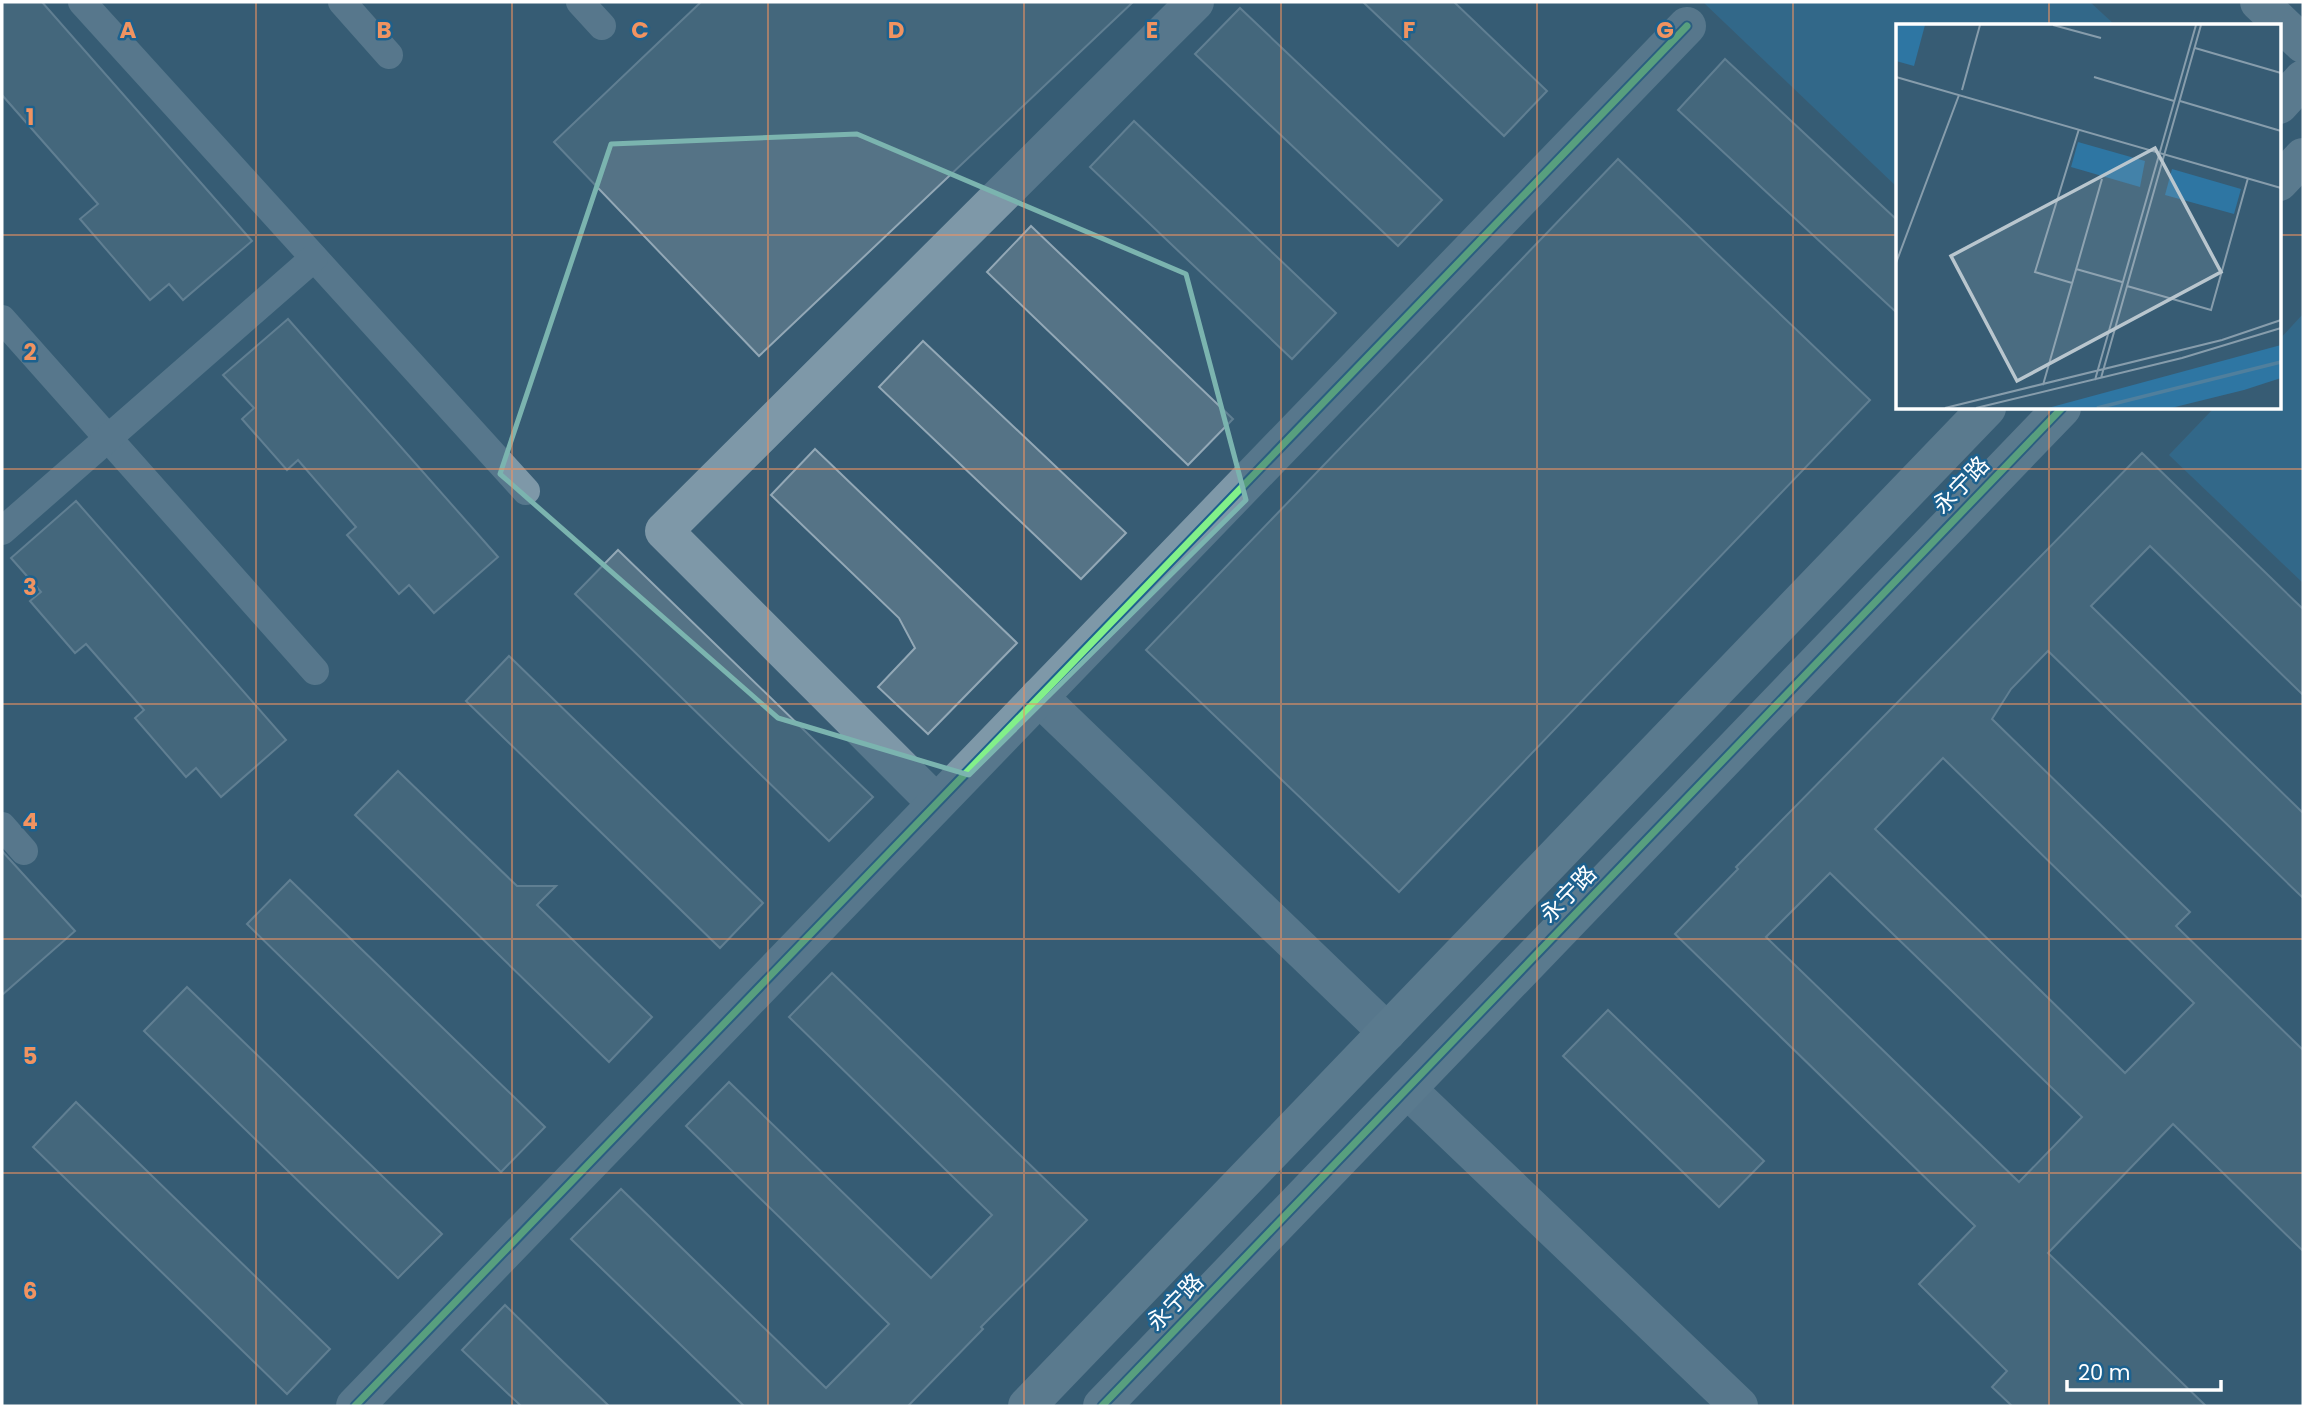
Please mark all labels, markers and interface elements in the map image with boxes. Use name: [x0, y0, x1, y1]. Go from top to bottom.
text: A: [120, 14, 137, 46]
text: B: [376, 14, 392, 46]
text: C: [631, 14, 649, 46]
text: D: [888, 14, 904, 46]
text: E: [1146, 14, 1158, 46]
text: F: [1403, 14, 1415, 46]
text: G: [1656, 14, 1674, 46]
inset map: [1896, 24, 2280, 410]
text: 1: [26, 101, 34, 133]
text: 2: [23, 336, 37, 368]
street label: 永宁路: [1926, 449, 1996, 521]
text: 3: [23, 571, 37, 603]
text: 4: [22, 805, 38, 837]
street label: 永宁路: [1533, 858, 1603, 930]
text: 5: [23, 1040, 37, 1072]
street label: 永宁路: [1140, 1266, 1210, 1338]
text: 6: [23, 1275, 37, 1307]
scale bar: [2067, 1348, 2221, 1392]
text: 20 m: [2078, 1358, 2131, 1387]

